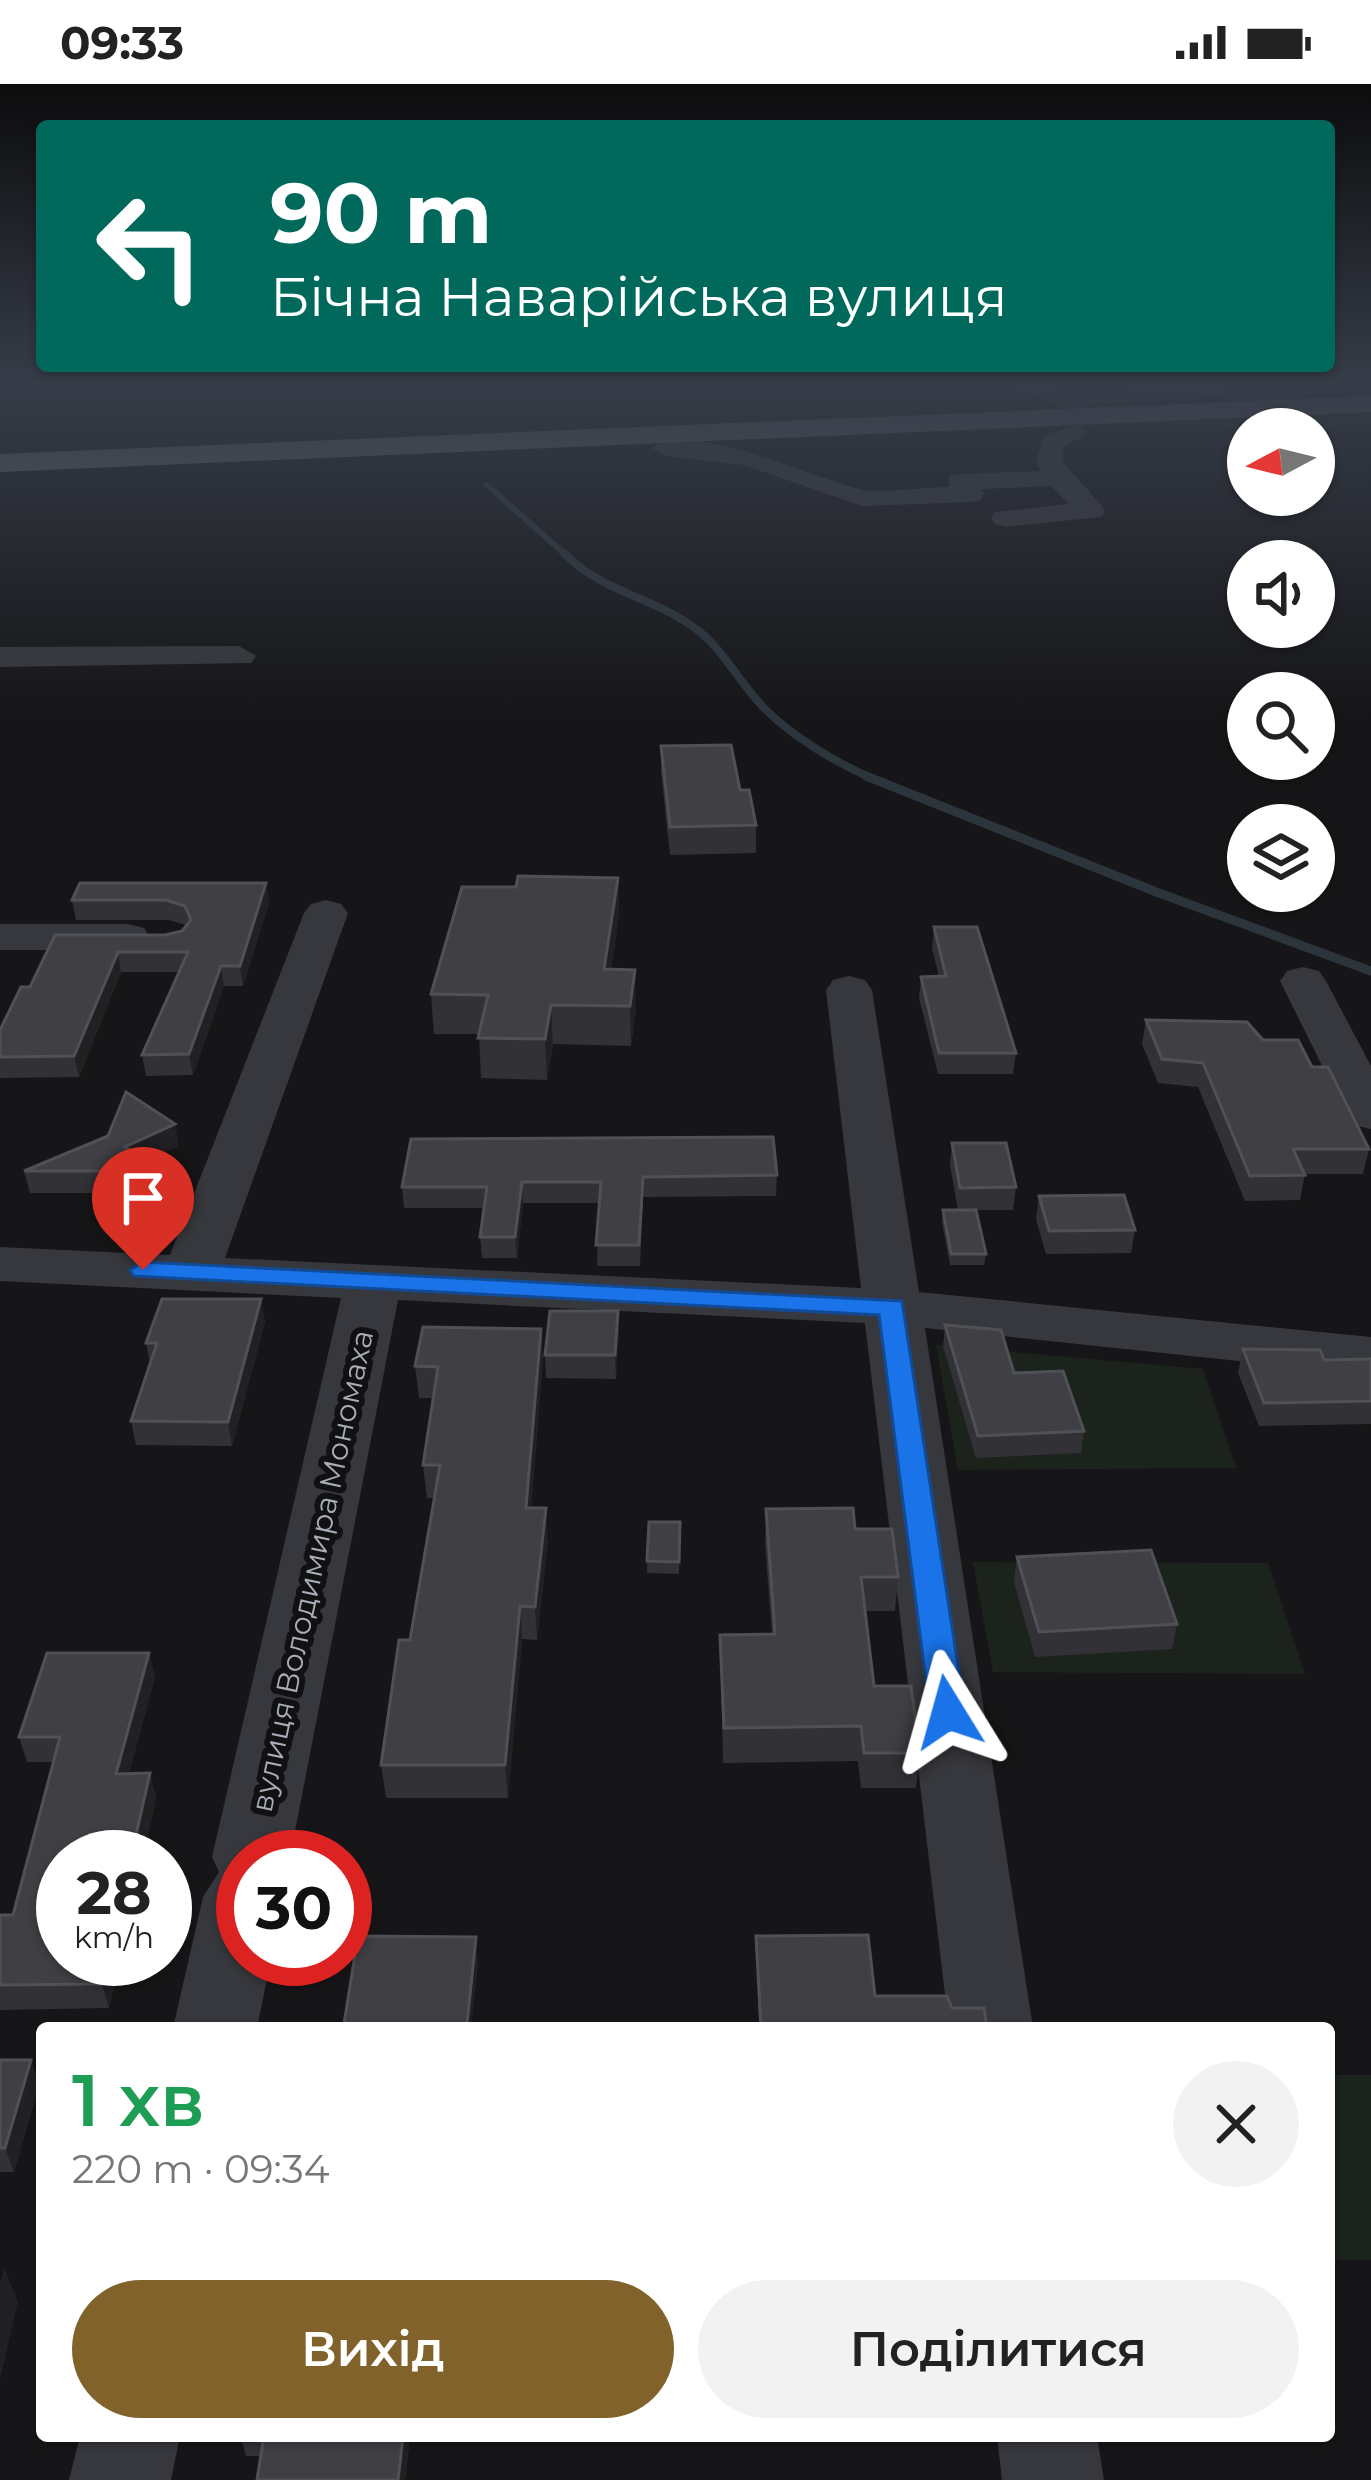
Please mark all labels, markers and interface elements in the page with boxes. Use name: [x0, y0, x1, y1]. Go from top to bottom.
text: 09:33: [60, 15, 184, 70]
text: 90 m: [270, 162, 492, 264]
icon: left: [72, 168, 228, 324]
text: Бічна Наварійська вулиця: [270, 264, 1007, 330]
north arrow: [1227, 408, 1335, 516]
map controls: [1227, 408, 1335, 912]
button: sound: [1227, 540, 1335, 648]
button: search: [1227, 672, 1335, 780]
button: layers: [1227, 804, 1335, 912]
pin: [92, 1147, 194, 1270]
icon: arrive: [110, 1165, 176, 1231]
street label: вулиця Володимира Мономаха: [243, 1327, 381, 1815]
position arrow: [885, 1649, 1011, 1775]
speed limit sign: 30: [216, 1830, 372, 1986]
text: 28: [77, 1856, 152, 1929]
text: km/h: [74, 1919, 154, 1956]
text: 1 хв: [72, 2056, 204, 2144]
button: close: [1173, 2061, 1299, 2187]
text: 220 m · 09:34: [72, 2145, 330, 2193]
button: Вихід: [72, 2280, 674, 2418]
button: Поділитися: [698, 2280, 1299, 2418]

